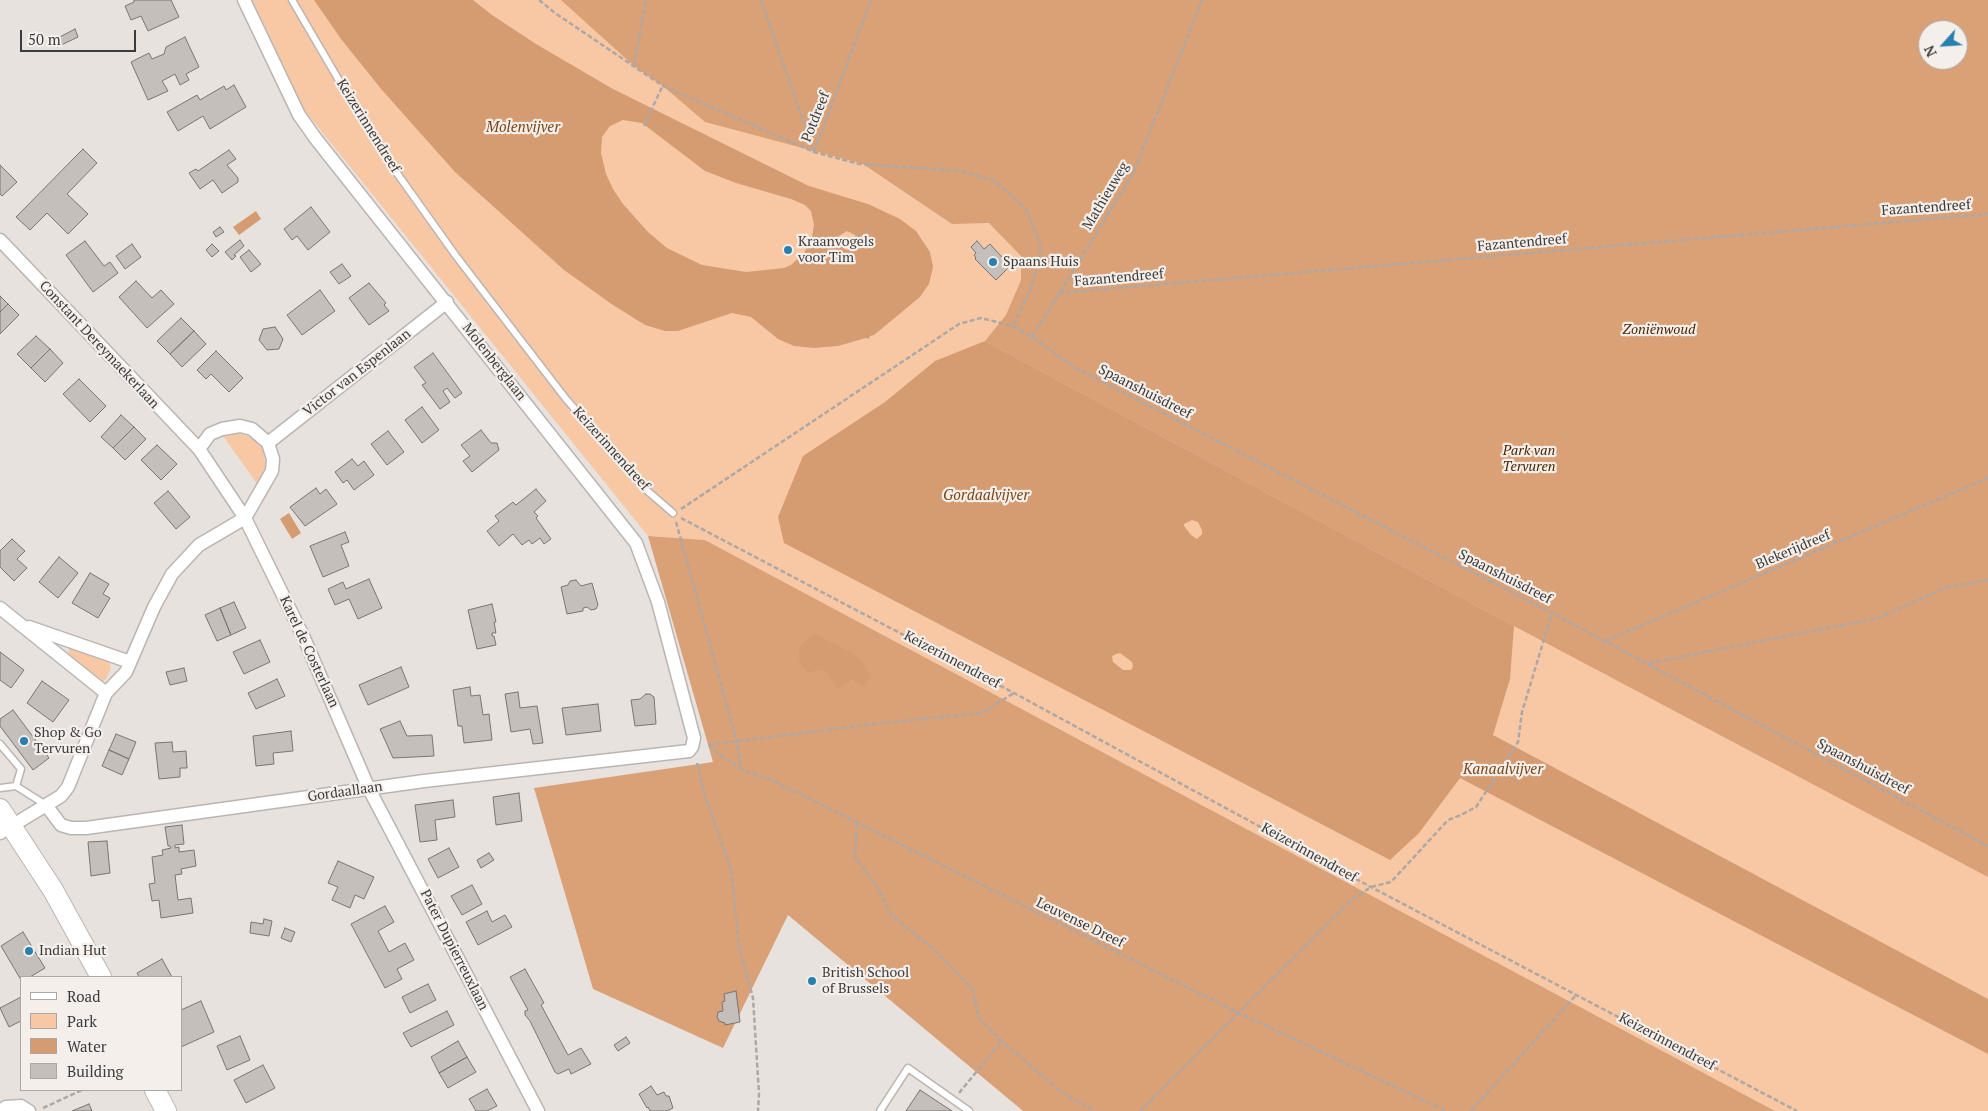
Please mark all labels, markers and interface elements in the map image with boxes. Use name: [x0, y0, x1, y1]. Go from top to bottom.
scale bar: [22, 20, 139, 52]
north arrow: [1918, 20, 1968, 70]
text: 50 m: [28, 29, 61, 49]
text: N: [1919, 42, 1941, 60]
street label: Keizerinnendreef: [333, 76, 403, 176]
street label: Potdreef: [798, 89, 834, 145]
water label: Molenvijver: [486, 119, 560, 137]
street label: Mathieuweg: [1079, 159, 1133, 233]
street label: Fazantendreef: [1881, 196, 1971, 220]
street label: Fazantendreef: [1477, 231, 1567, 255]
place label: Kraanvogels voor Tim: [798, 234, 874, 266]
marker: Kraanvogels voor Tim: [782, 244, 794, 256]
place label: Spaans Huis: [1003, 254, 1079, 270]
marker: Spaans Huis: [987, 256, 999, 268]
street label: Fazantendreef: [1074, 266, 1164, 290]
street label: Constant Dereymaekerlaan: [35, 278, 163, 412]
street label: Molenberglaan: [459, 320, 529, 404]
park label: Zoniënwoud: [1623, 322, 1695, 338]
street label: Victor van Espenlaan: [300, 326, 414, 420]
street label: Spaanshuisdreef: [1096, 361, 1194, 423]
street label: Keizerinnendreef: [569, 404, 653, 494]
park label: Park van Tervuren: [1502, 443, 1556, 476]
water label: Gordaalvijver: [943, 487, 1029, 505]
street label: Blekerijdreef: [1753, 527, 1833, 573]
street label: Spaanshuisdreef: [1456, 546, 1554, 608]
street label: Karel de Costerlaan: [276, 594, 342, 710]
street label: Keizerinnendreef: [901, 627, 1003, 693]
place label: Shop & Go Tervuren: [34, 725, 102, 758]
marker: Shop & Go Tervuren: [18, 735, 30, 747]
street label: Spaanshuisdreef: [1814, 736, 1912, 798]
water label: Kanaalvijver: [1463, 761, 1543, 779]
street label: Gordaallaan: [306, 778, 384, 806]
street label: Keizerinnendreef: [1258, 820, 1360, 886]
street label: Pater Dupierreuxlaan: [416, 887, 492, 1013]
street label: Leuvense Dreef: [1033, 894, 1127, 952]
place label: Indian Hut: [39, 943, 106, 959]
marker: Indian Hut: [23, 945, 35, 957]
place label: British School of Brussels: [822, 965, 909, 998]
marker: British School of Brussels: [806, 975, 818, 987]
legend: [20, 976, 182, 1091]
text: Road: [67, 986, 100, 1006]
street label: Keizerinnendreef: [1616, 1009, 1718, 1075]
text: Park: [67, 1011, 97, 1031]
text: Water: [67, 1036, 106, 1056]
text: Building: [67, 1061, 124, 1081]

